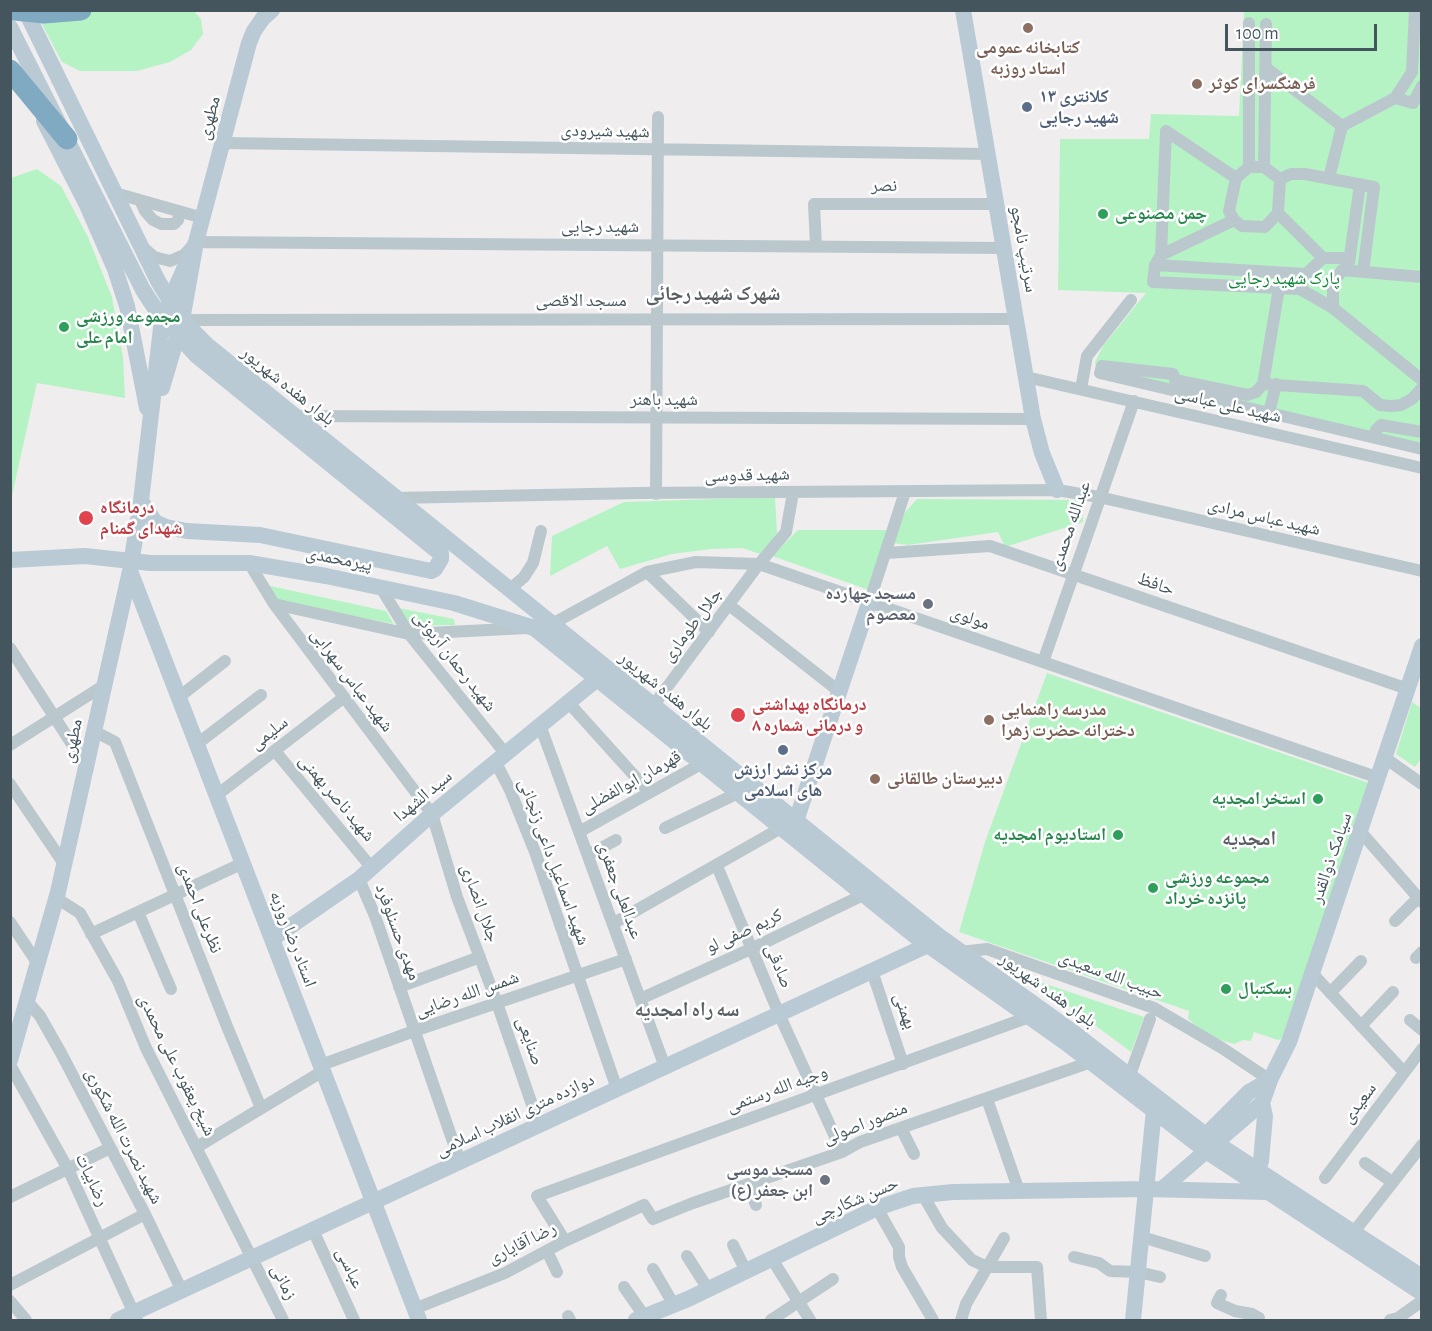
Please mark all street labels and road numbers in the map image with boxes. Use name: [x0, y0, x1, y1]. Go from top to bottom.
street label: مطهری: [193, 94, 225, 142]
street label: شهید شیرودی: [560, 119, 650, 143]
street label: نصر: [871, 175, 897, 197]
street label: سرتیپ نامجو: [1006, 204, 1042, 294]
street label: شهید رجایی: [561, 216, 639, 238]
street label: مسجد الاقصی: [535, 290, 627, 312]
street label: بلوار هفده شهریور: [237, 342, 339, 430]
street label: شهید علی عباسی: [1173, 382, 1283, 428]
street label: شهید باهنر: [630, 389, 698, 411]
street label: شهید قدوسی: [704, 463, 790, 487]
street label: عبدالله محمدی: [1045, 478, 1095, 574]
street label: شهید عباس مرادی: [1205, 494, 1323, 540]
street label: پیرمحمدی: [304, 542, 374, 576]
street label: حافظ: [1135, 568, 1177, 600]
street label: جلال طوماری: [657, 584, 727, 666]
street label: مولوی: [948, 601, 992, 635]
street label: شهید رحمان آربونی: [409, 606, 501, 716]
street label: شهید عباس سهرابی: [306, 624, 398, 736]
street label: بلوار هفده شهریور: [615, 647, 717, 735]
street label: سلیمی: [246, 711, 292, 755]
street label: مطهری: [57, 717, 87, 765]
street label: قهرمان ابوالفضلی: [577, 746, 685, 818]
street label: شهید ناصر بهمنی: [294, 750, 380, 846]
street label: سید الشهدا: [389, 765, 457, 827]
street label: شهید اسماعیل داعی زنجانی: [514, 776, 594, 948]
street label: سیامک ذوالقدر: [1305, 810, 1357, 906]
street label: عبدالعلی جعفری: [592, 838, 648, 942]
street label: نظرعلی احمدی: [173, 860, 227, 956]
street label: جلال انصاری: [456, 861, 504, 945]
street label: مهدی حسنلوفرد: [371, 881, 425, 983]
street label: استاد رضا روزبه: [265, 888, 321, 990]
street label: کریم صفی لو: [702, 904, 786, 958]
street label: صادقی: [760, 941, 798, 991]
street label: حبیب الله سعیدی: [1056, 946, 1166, 1004]
street label: بلوار هفده شهریور: [995, 948, 1101, 1032]
street label: شمس الله رضایی: [412, 966, 522, 1022]
street label: شیخ یعقوب علی محمدی: [133, 990, 221, 1140]
street label: بهمنی: [889, 990, 921, 1032]
street label: صنایعی: [512, 1014, 548, 1068]
street label: وجیه الله رستمی: [723, 1061, 831, 1117]
street label: شهید نصرت الله شکوری: [80, 1064, 168, 1208]
street label: دوازده متری انقلاب اسلامی: [432, 1069, 598, 1161]
street label: سعیدی: [1337, 1078, 1381, 1128]
street label: منصور اصولی: [820, 1097, 910, 1149]
street label: رضابیات: [70, 1150, 114, 1210]
street label: حسن شکارچی: [808, 1172, 902, 1228]
street label: رضا آقایاری: [484, 1217, 560, 1269]
street label: عباسی: [331, 1244, 369, 1292]
street label: زمانی: [266, 1261, 302, 1303]

